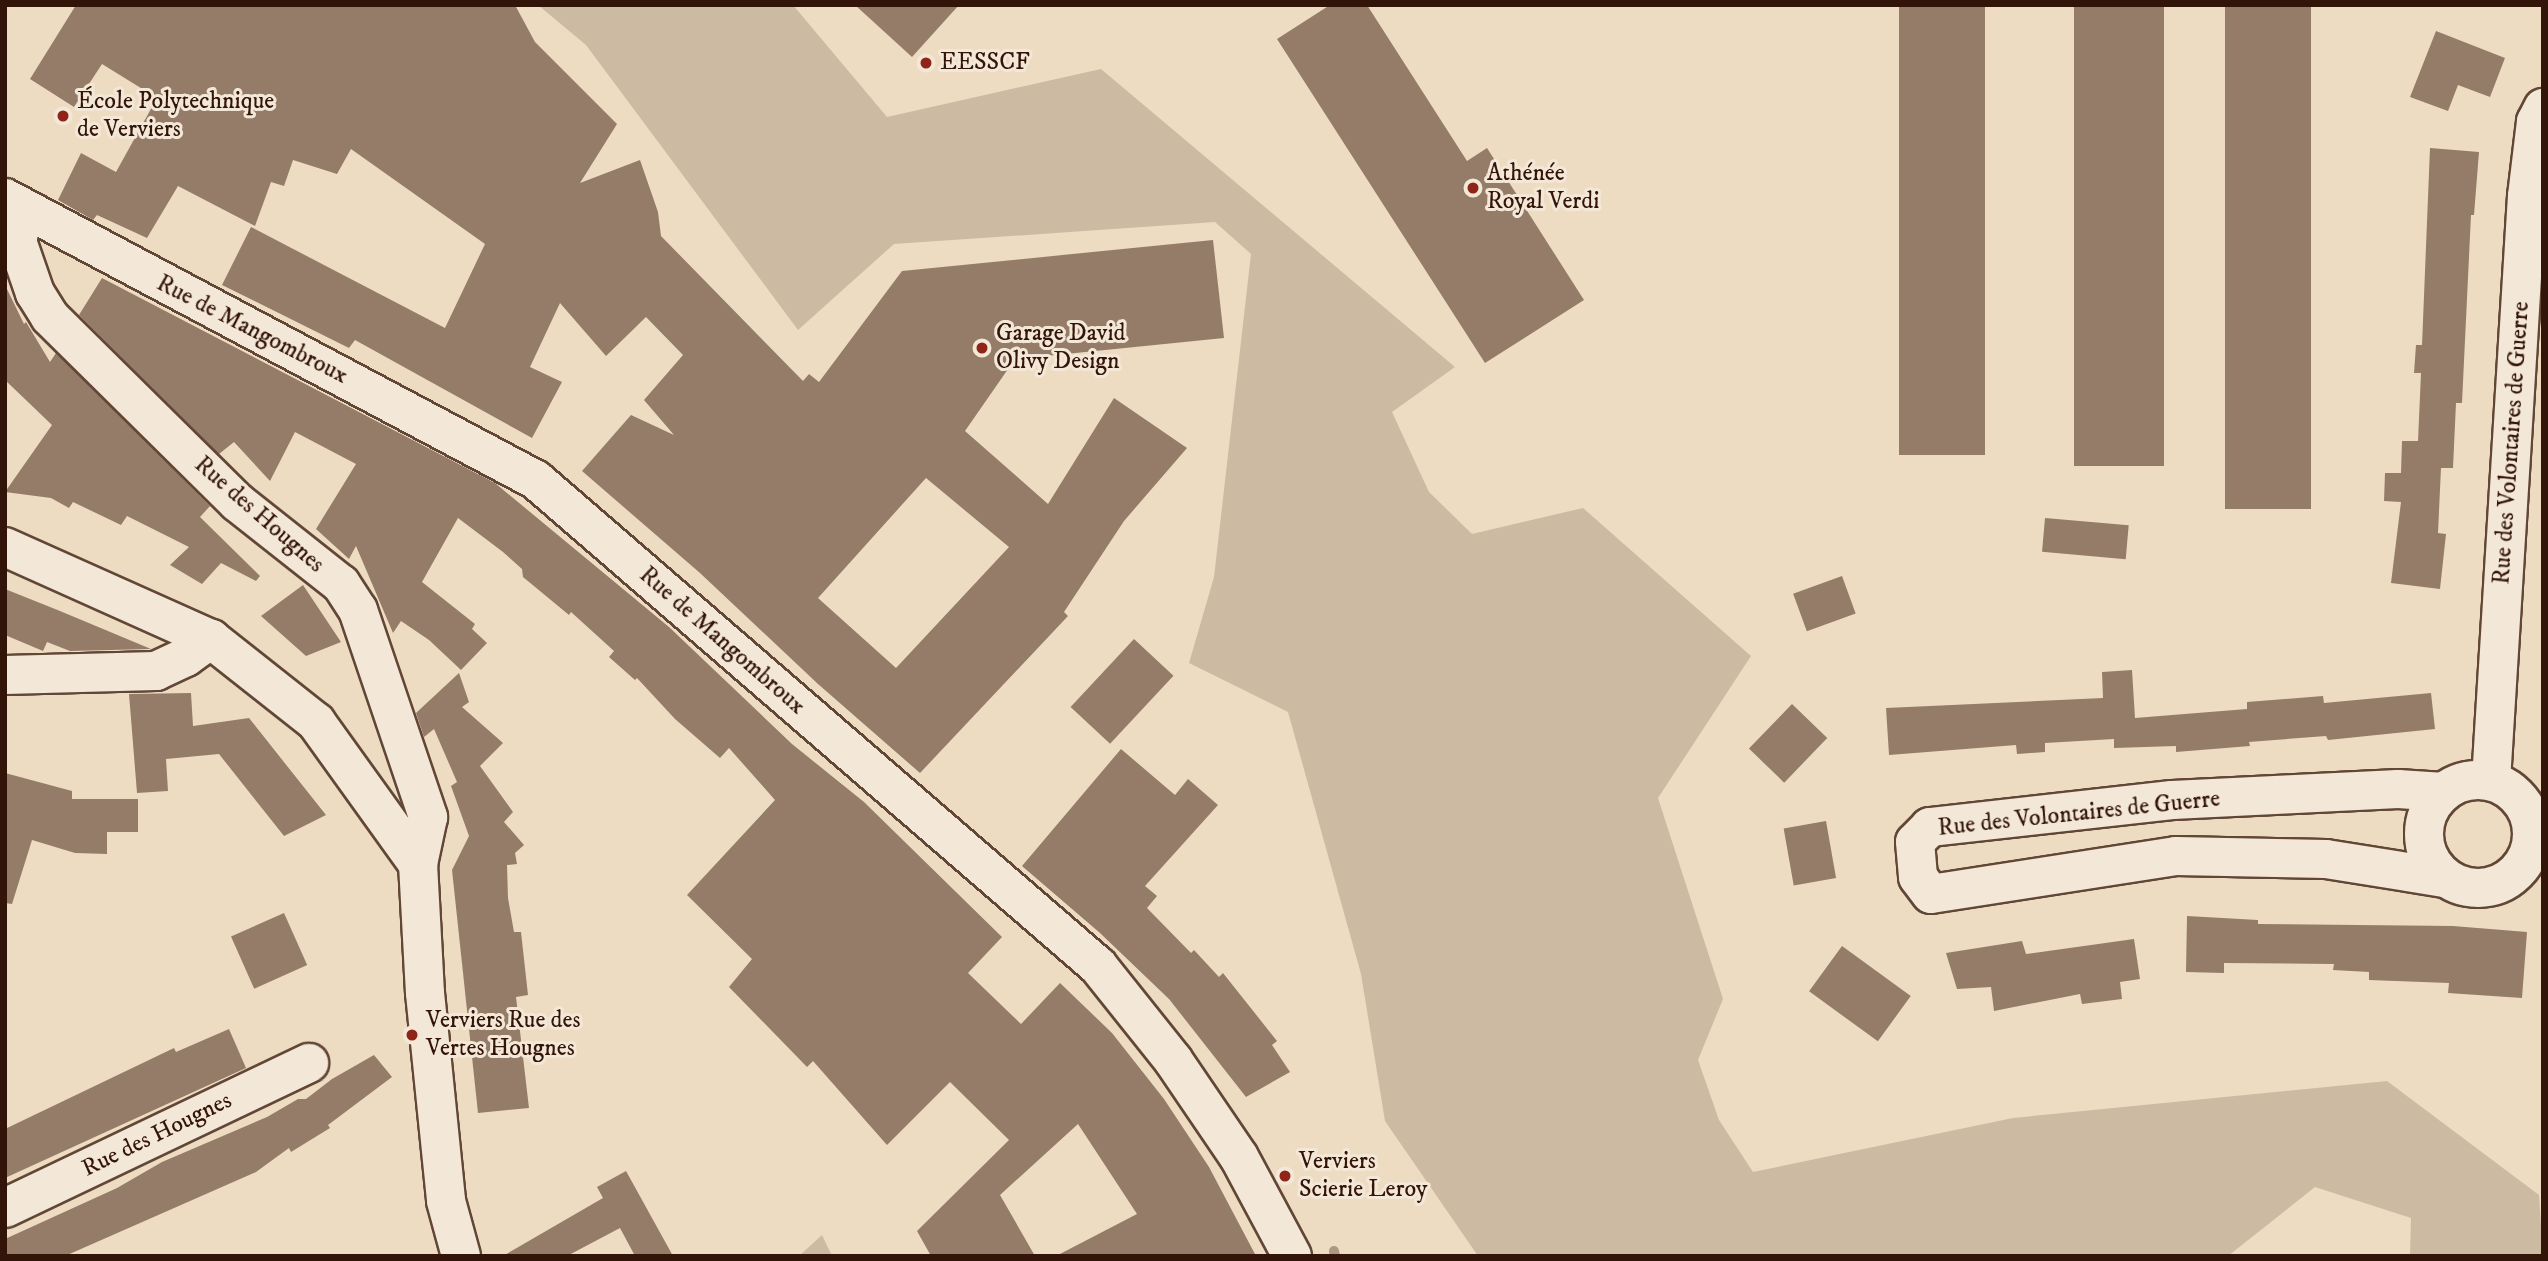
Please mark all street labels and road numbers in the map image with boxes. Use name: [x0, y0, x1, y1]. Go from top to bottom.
street label: Rue de Mangombroux: [152, 269, 352, 391]
street label: Rue des Volontaires de Guerre: [2488, 301, 2536, 585]
street label: Rue des Hougnes: [188, 451, 330, 579]
street label: Rue de Mangombroux: [633, 561, 811, 721]
street label: Rue des Volontaires de Guerre: [1936, 785, 2222, 843]
street label: Rue des Hougnes: [78, 1086, 236, 1184]

